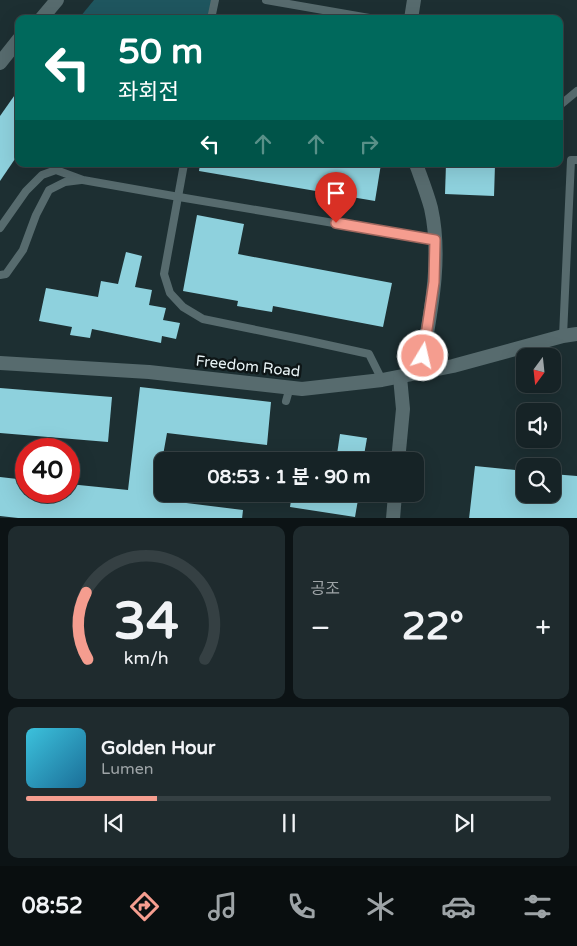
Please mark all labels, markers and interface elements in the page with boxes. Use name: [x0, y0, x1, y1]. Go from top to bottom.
text: 50 m: [118, 31, 203, 73]
icon: left: [35, 35, 100, 100]
text: 좌회전: [118, 79, 179, 105]
icon: left: [196, 130, 224, 158]
icon: ahead: [249, 130, 277, 158]
icon: ahead: [302, 130, 330, 158]
icon: right: [355, 130, 383, 158]
pin: [315, 172, 357, 223]
icon: arrive: [322, 179, 350, 207]
position arrow: [396, 329, 448, 381]
north arrow: [516, 348, 561, 392]
map controls: [516, 348, 561, 503]
street label: Freedom Road: [195, 352, 301, 380]
button: sound: [516, 403, 561, 448]
speed limit sign: 40: [15, 438, 80, 503]
button: search: [516, 458, 561, 503]
text: 08:53 · 1 분 · 90 m: [208, 466, 370, 488]
text: 공조: [311, 579, 340, 599]
text: 34: [114, 590, 179, 653]
text: 22°: [402, 604, 464, 650]
text: −: [311, 611, 330, 645]
text: +: [535, 611, 551, 645]
text: km/h: [124, 648, 169, 669]
text: Golden Hour: [101, 737, 215, 759]
text: Lumen: [101, 759, 153, 779]
icon: previous: [100, 809, 128, 837]
icon: pause: [275, 809, 303, 837]
icon: next: [450, 809, 478, 837]
icon: directions: [127, 889, 162, 924]
icon: music: [205, 889, 240, 924]
icon: phone: [284, 889, 319, 924]
icon: climate: [363, 889, 398, 924]
icon: car: [441, 889, 476, 924]
icon: filters: [520, 889, 555, 924]
text: 08:52: [22, 893, 83, 919]

